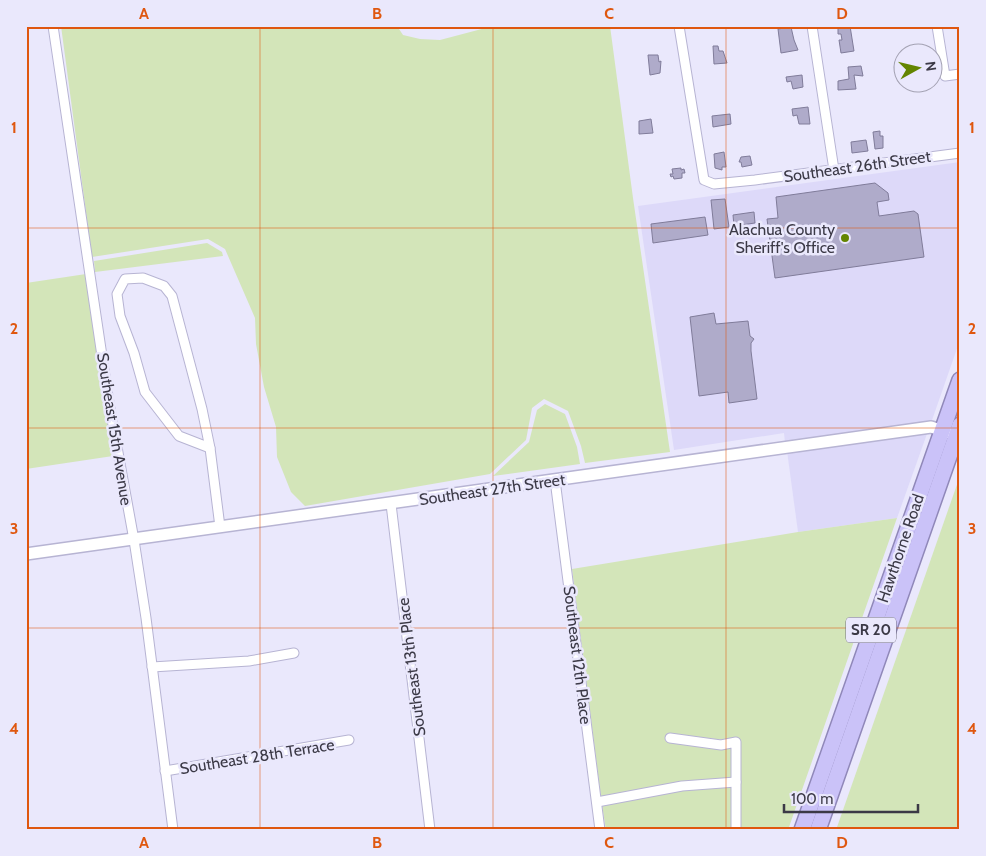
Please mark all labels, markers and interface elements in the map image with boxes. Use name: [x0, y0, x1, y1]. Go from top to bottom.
text: A: [139, 4, 149, 23]
text: B: [372, 4, 382, 23]
text: C: [604, 4, 614, 23]
text: D: [836, 4, 848, 23]
north arrow: [894, 42, 944, 92]
text: N: [921, 60, 940, 72]
text: 1: [11, 118, 17, 137]
text: 1: [969, 118, 975, 137]
street label: Southeast 26th Street: [782, 147, 932, 186]
place label: Alachua County Sheriff's Office: [729, 220, 835, 257]
marker: Alachua County Sheriff's Office: [839, 232, 851, 244]
text: 2: [10, 319, 18, 338]
text: 2: [968, 319, 976, 338]
street label: Southeast 15th Avenue: [93, 351, 136, 507]
street label: Southeast 27th Street: [418, 470, 567, 509]
street label: Hawthorne Road: [873, 491, 928, 605]
text: 3: [10, 519, 18, 538]
text: 3: [968, 519, 976, 538]
street label: Southeast 12th Place: [560, 585, 595, 725]
street label: Southeast 13th Place: [394, 597, 429, 737]
road number: SR 20: [846, 618, 896, 642]
text: 4: [9, 719, 19, 738]
text: 4: [967, 719, 977, 738]
street label: Southeast 28th Terrace: [178, 735, 336, 778]
scale bar: [784, 781, 917, 813]
text: 100 m: [791, 790, 833, 808]
text: A: [139, 833, 149, 852]
text: B: [372, 833, 382, 852]
text: C: [604, 833, 614, 852]
text: D: [836, 833, 848, 852]

